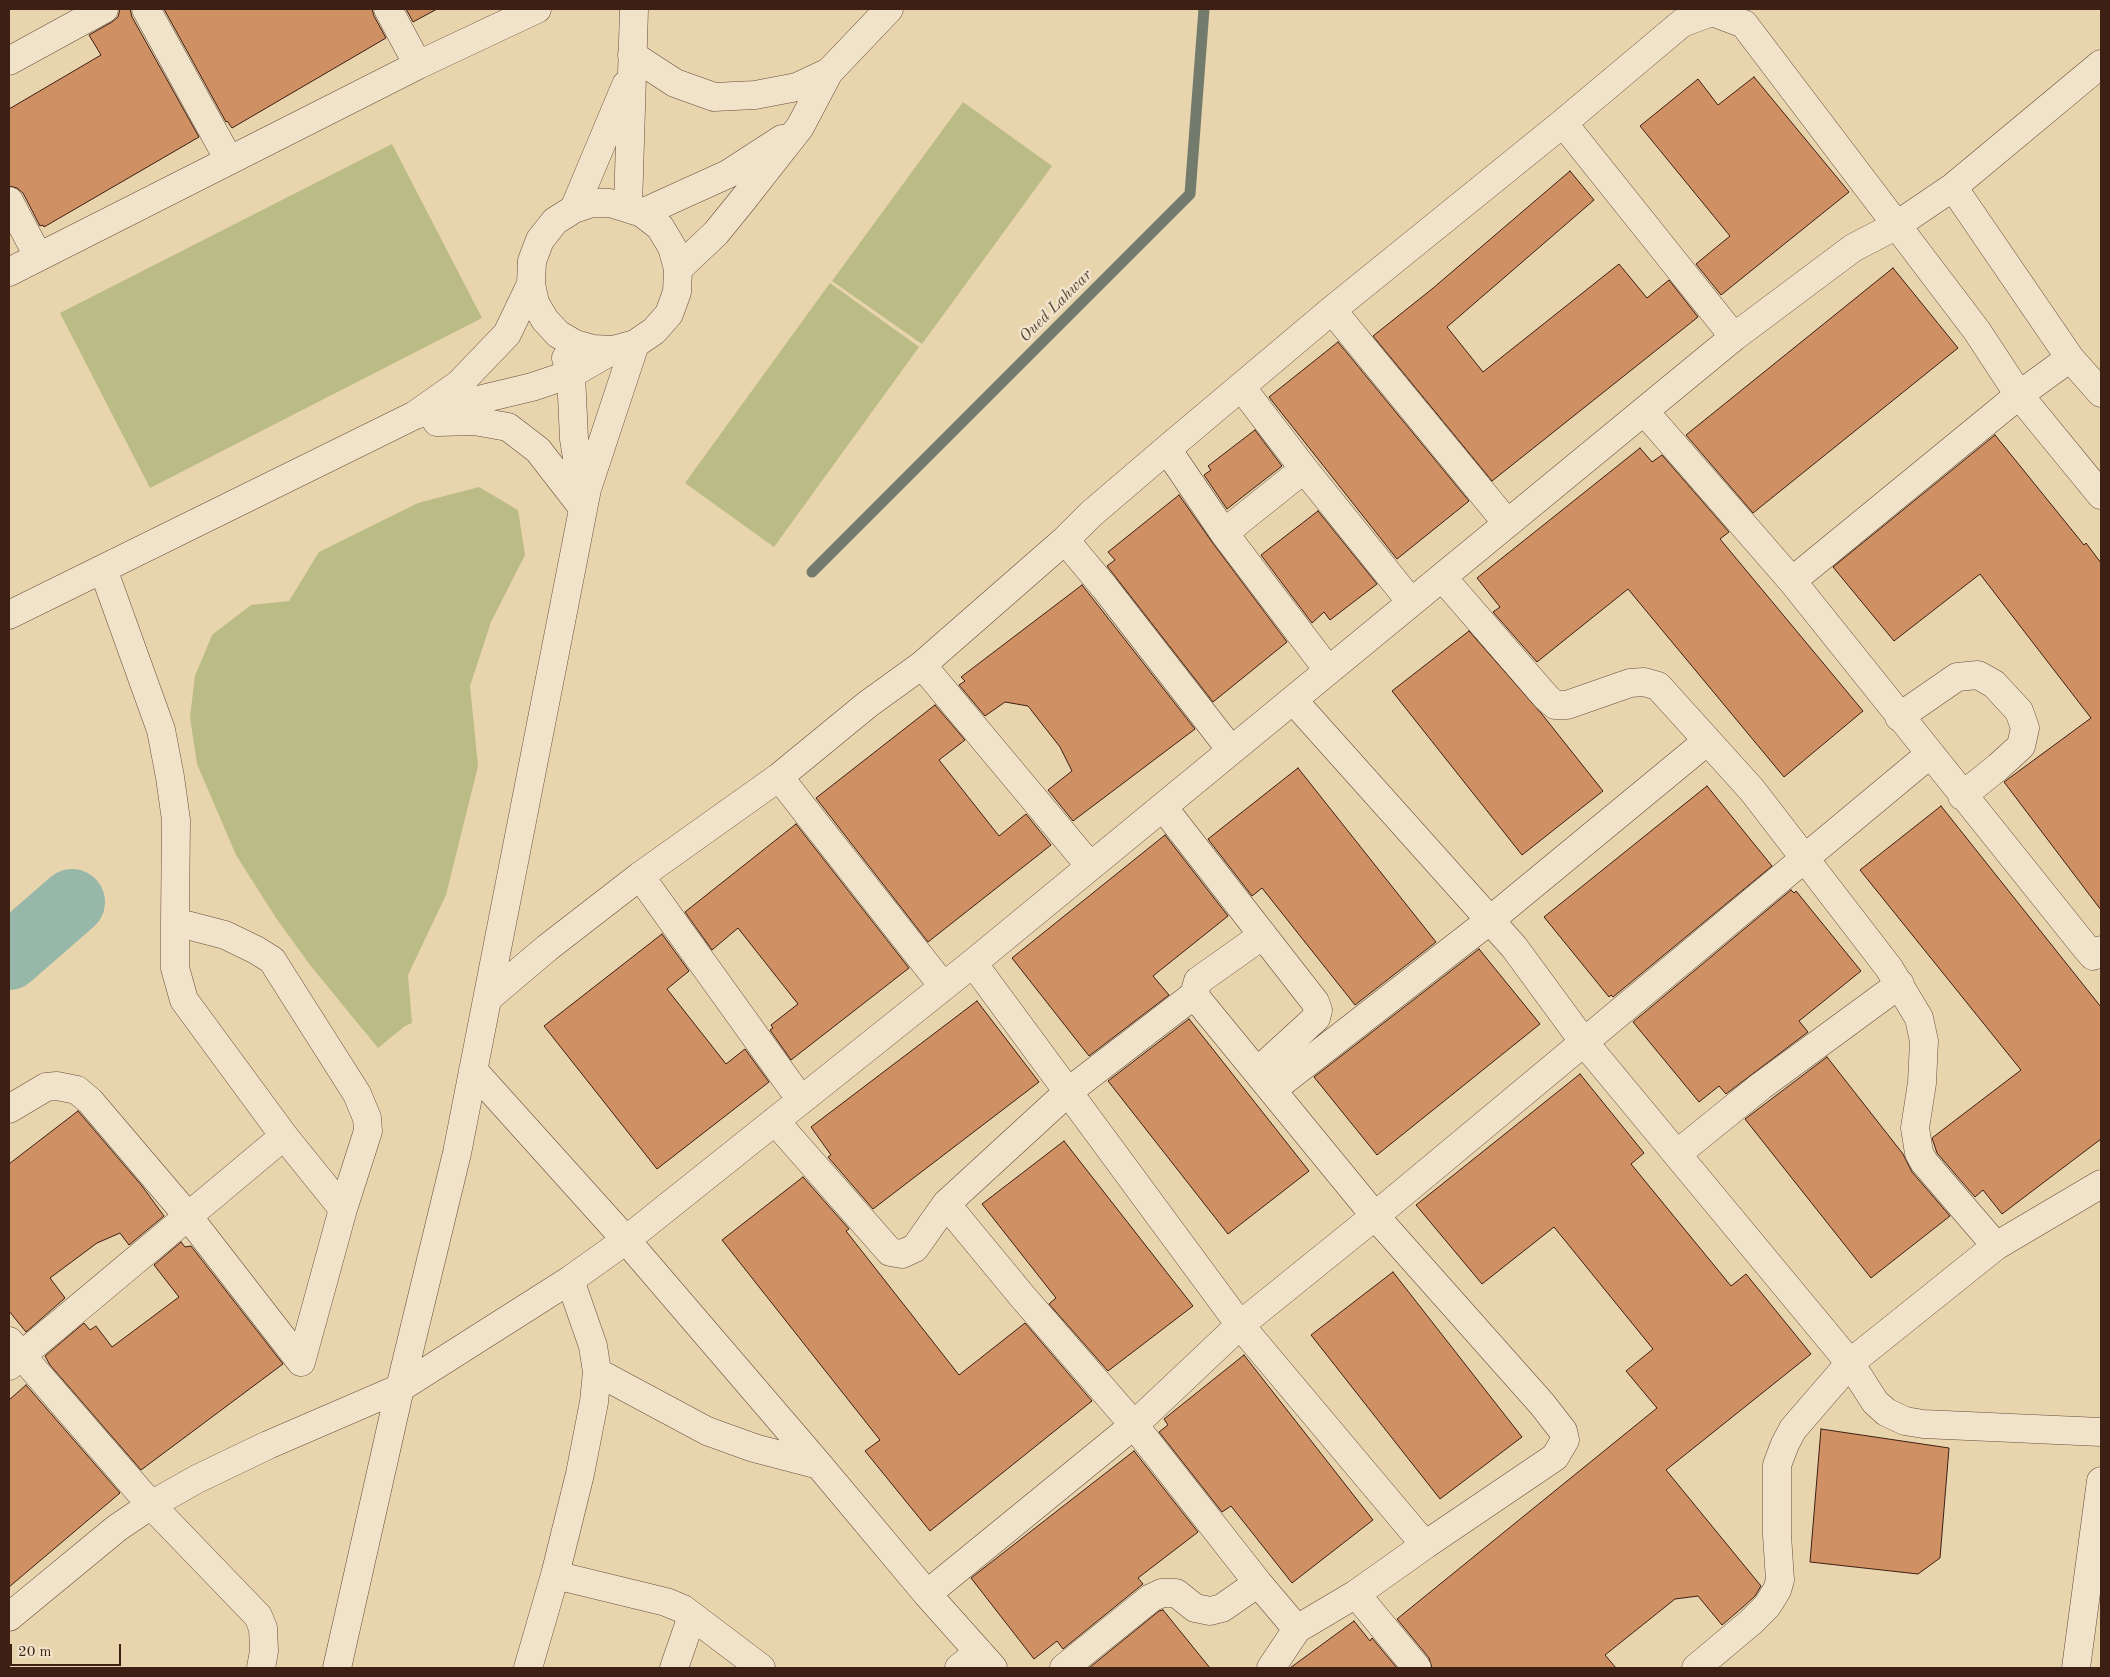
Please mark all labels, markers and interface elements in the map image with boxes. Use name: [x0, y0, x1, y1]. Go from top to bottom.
water label: Oued Lahwar: [1016, 266, 1096, 346]
scale bar: [12, 1634, 124, 1666]
text: 20 m: [18, 1645, 52, 1660]

